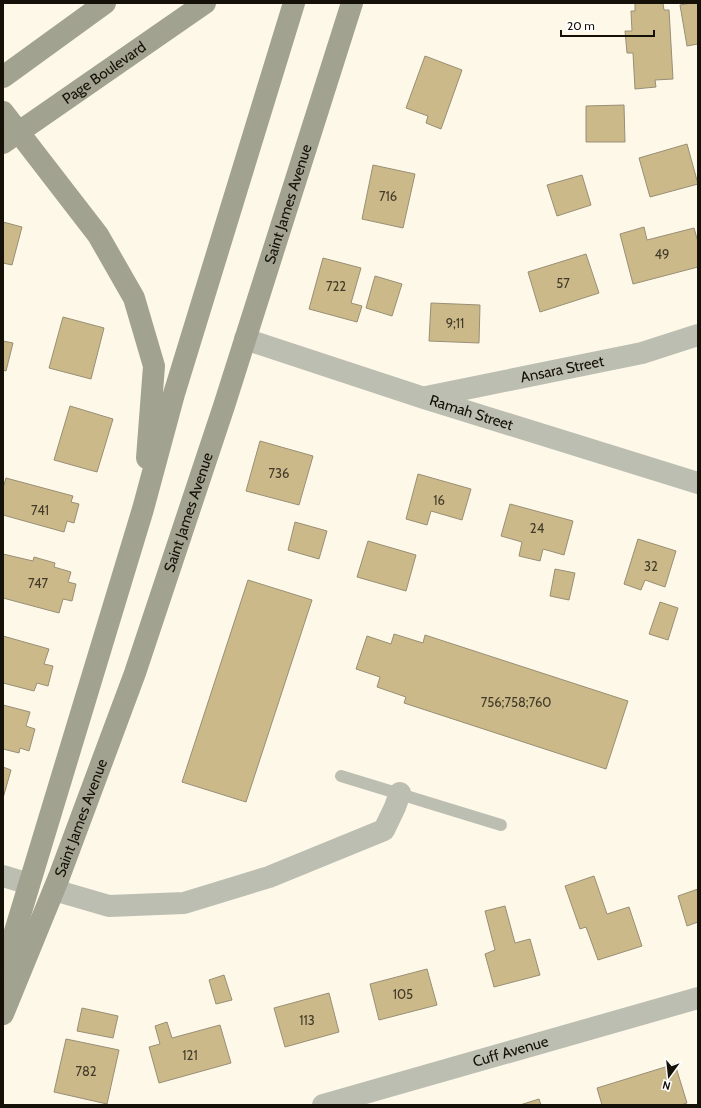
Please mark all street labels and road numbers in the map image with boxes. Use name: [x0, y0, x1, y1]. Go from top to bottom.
street label: Page Boulevard: [59, 38, 149, 108]
street label: Saint James Avenue: [261, 142, 316, 266]
street label: Ansara Street: [519, 352, 606, 387]
street label: Ramah Street: [427, 391, 515, 434]
street label: Saint James Avenue: [160, 450, 217, 574]
street label: Saint James Avenue: [51, 756, 111, 880]
street label: Cuff Avenue: [471, 1032, 551, 1071]

